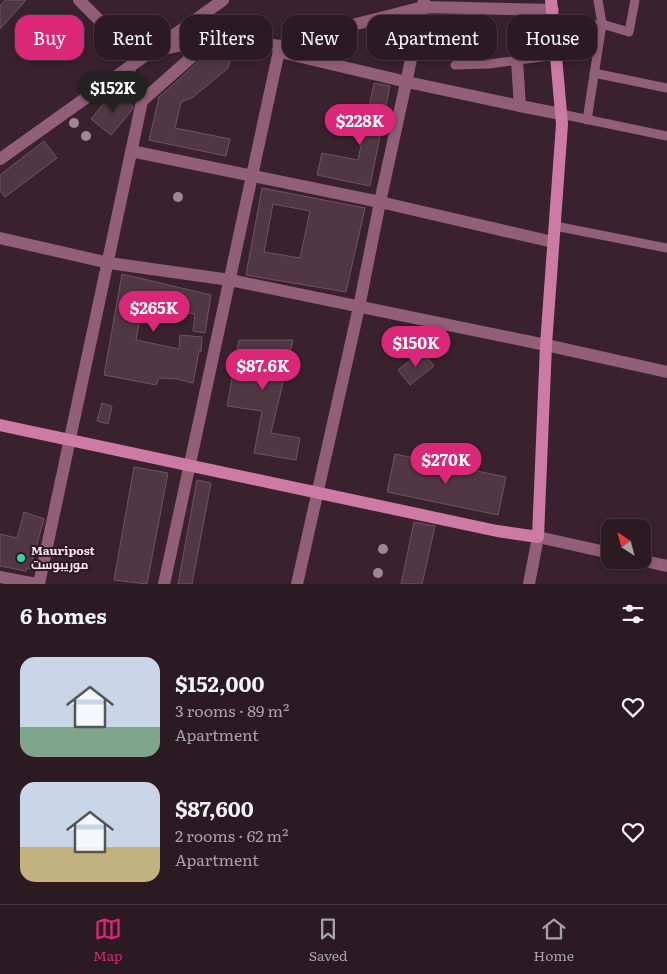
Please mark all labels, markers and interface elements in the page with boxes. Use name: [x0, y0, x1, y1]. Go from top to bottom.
chip: Buy: [15, 15, 84, 60]
chip: Rent: [94, 15, 170, 60]
chip: Filters: [180, 15, 272, 60]
chip: New: [282, 15, 357, 60]
chip: Apartment: [367, 15, 497, 60]
chip: House: [507, 15, 597, 60]
pin: $152K: [78, 70, 148, 113]
text: $152K: [90, 75, 136, 99]
pin: $228K: [325, 104, 395, 146]
text: $228K: [336, 108, 384, 132]
pin: $265K: [119, 290, 189, 333]
text: $265K: [130, 295, 178, 319]
pin: $150K: [381, 326, 451, 368]
text: $150K: [392, 330, 440, 354]
pin: $87.6K: [222, 348, 304, 391]
text: $87.6K: [237, 353, 289, 377]
pin: $270K: [411, 442, 481, 485]
text: $270K: [421, 447, 471, 471]
north arrow: [601, 519, 651, 569]
map controls: [601, 519, 651, 569]
place label: Mauripost موريبوست: [31, 541, 96, 573]
marker: Mauripost موريبوست: [15, 552, 27, 564]
text: 6 homes: [20, 599, 107, 630]
icon: filters: [619, 600, 647, 628]
text: $152,000: [175, 667, 264, 698]
icon: home: [60, 677, 120, 737]
icon: heart: [619, 693, 647, 721]
text: 3 rooms · 89 m²: [175, 698, 289, 722]
text: Apartment: [175, 722, 259, 746]
text: $87,600: [175, 792, 254, 823]
icon: home: [60, 802, 120, 862]
icon: heart: [619, 818, 647, 846]
text: 2 rooms · 62 m²: [175, 823, 288, 847]
text: Apartment: [175, 847, 259, 871]
tab: Map: [93, 915, 123, 965]
tab: Saved: [309, 915, 348, 965]
tab: Home: [534, 915, 574, 965]

